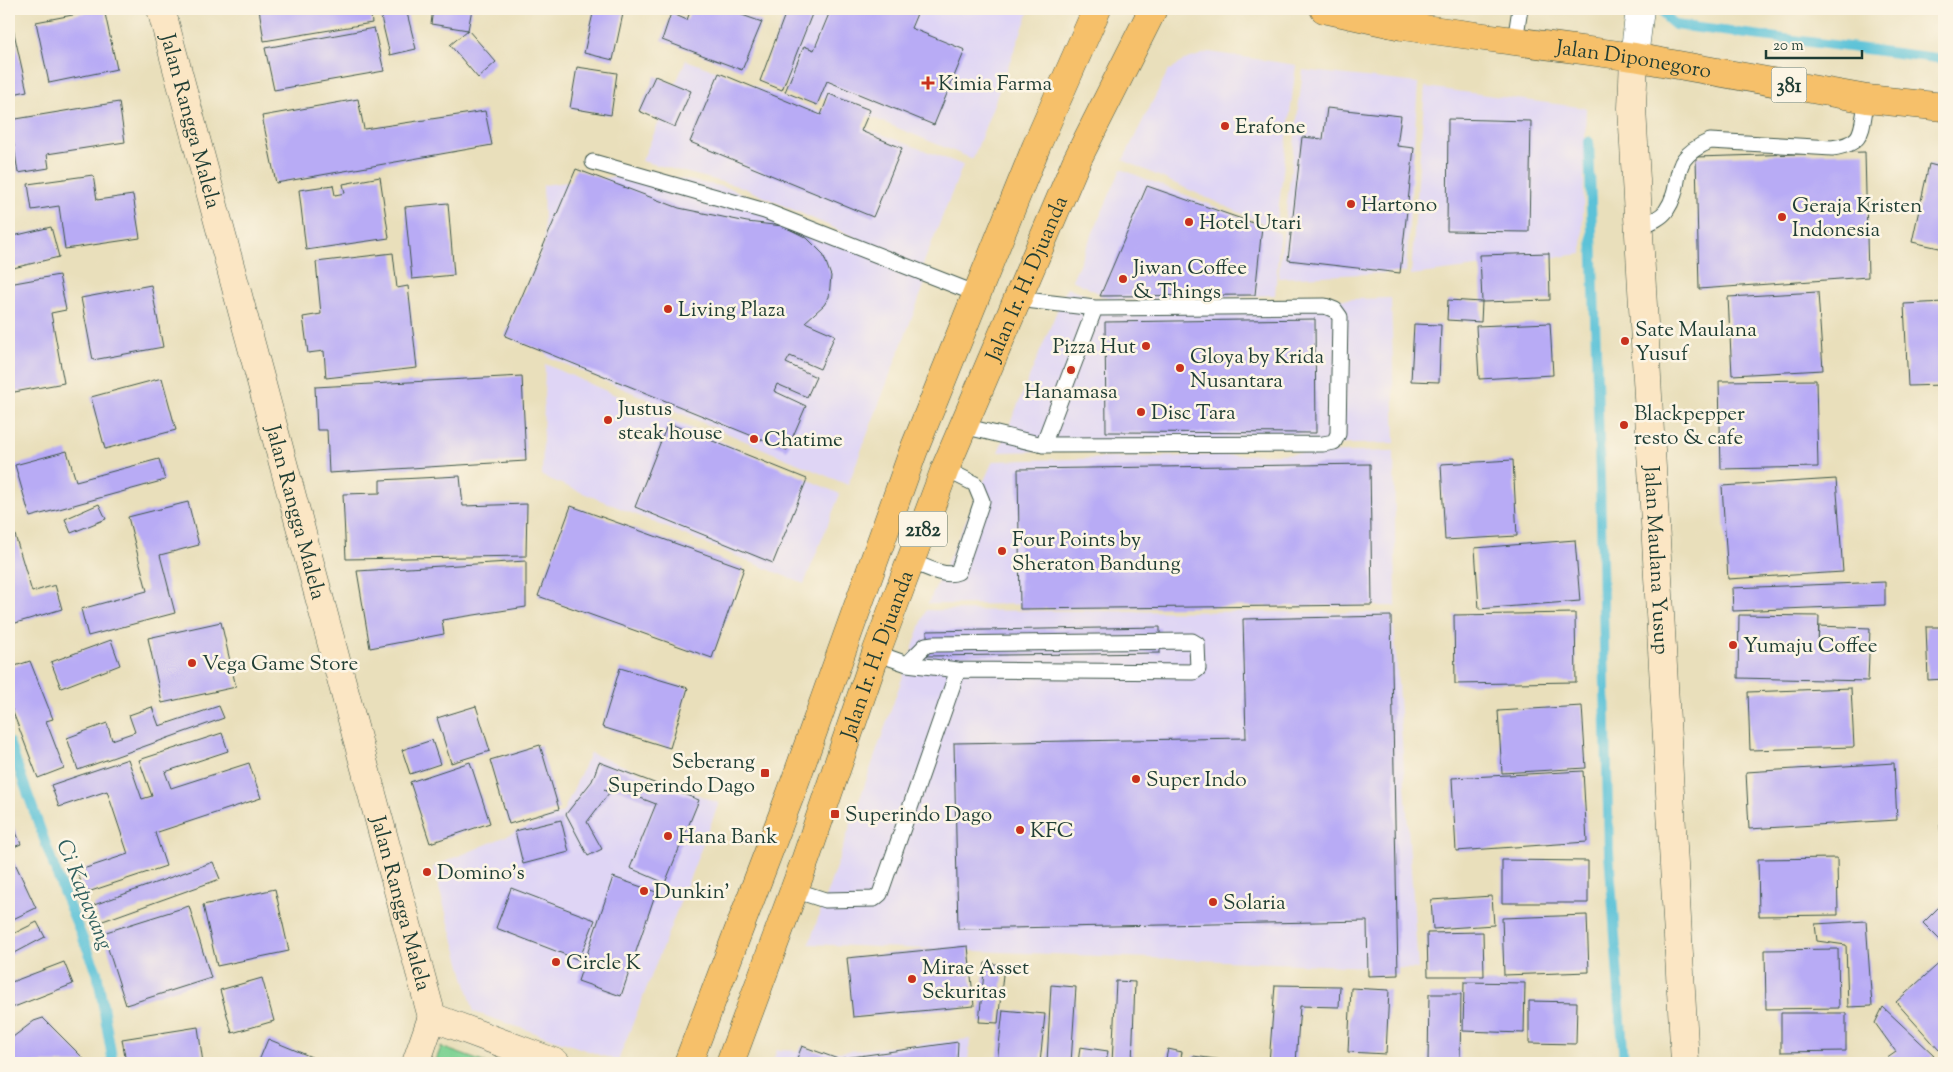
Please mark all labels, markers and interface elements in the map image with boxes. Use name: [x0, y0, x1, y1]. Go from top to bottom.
scale bar: [1766, 28, 1862, 60]
street label: Jalan Rangga Malela: [151, 30, 227, 212]
street label: Jalan Diponegoro: [1553, 34, 1714, 88]
text: 20 m: [1773, 36, 1804, 57]
road number: 381: [1772, 68, 1806, 102]
place label: Kimia Farma: [938, 70, 1053, 100]
marker: Kimia Farma: [922, 77, 934, 89]
place label: Erafone: [1235, 113, 1306, 143]
marker: Erafone: [1219, 120, 1231, 132]
place label: Hartono: [1361, 191, 1437, 221]
street label: Jalan Ir. H. Djuanda: [979, 192, 1077, 367]
place label: Geraja Kristen Indonesia: [1792, 192, 1923, 246]
marker: Hartono: [1345, 198, 1357, 210]
place label: Hotel Utari: [1199, 209, 1302, 239]
marker: Geraja Kristen Indonesia: [1776, 211, 1788, 223]
marker: Hotel Utari: [1183, 216, 1195, 228]
place label: Jiwan Coffee & Things: [1132, 254, 1247, 308]
marker: Jiwan Coffee & Things: [1117, 273, 1129, 285]
place label: Living Plaza: [678, 296, 786, 326]
marker: Living Plaza: [662, 303, 674, 315]
place label: Sate Maulana Yusuf: [1635, 316, 1757, 370]
place label: Pizza Hut: [1053, 333, 1136, 363]
marker: Sate Maulana Yusuf: [1619, 335, 1631, 347]
marker: Pizza Hut: [1140, 340, 1152, 352]
place label: Gloya by Krida Nusantara: [1190, 343, 1325, 397]
marker: Gloya by Krida Nusantara: [1174, 362, 1186, 374]
marker: Hanamasa: [1065, 364, 1077, 376]
place label: Hanamasa: [1024, 378, 1118, 408]
place label: Justus steak house: [617, 395, 723, 449]
place label: Disc Tara: [1151, 399, 1236, 429]
place label: Blackpepper resto & cafe: [1634, 400, 1745, 454]
marker: Disc Tara: [1135, 406, 1147, 418]
marker: Justus steak house: [602, 414, 614, 426]
marker: Blackpepper resto & cafe: [1618, 419, 1630, 431]
street label: Jalan Rangga Malela: [256, 421, 332, 604]
place label: Chatime: [764, 426, 843, 456]
marker: Chatime: [748, 433, 760, 445]
street label: Jalan Maulana Yusup: [1635, 464, 1675, 655]
road number: 2182: [899, 512, 947, 546]
place label: Four Points by Sheraton Bandung: [1012, 526, 1181, 580]
marker: Four Points by Sheraton Bandung: [996, 545, 1008, 557]
street label: Jalan Ir. H. Djuanda: [834, 566, 923, 744]
place label: Yumaju Coffee: [1743, 632, 1878, 662]
marker: Yumaju Coffee: [1727, 639, 1739, 651]
place label: Vega Game Store: [202, 650, 358, 680]
marker: Vega Game Store: [186, 657, 198, 669]
place label: Seberang Superindo Dago: [608, 748, 755, 802]
place label: Super Indo: [1146, 766, 1247, 796]
marker: Seberang Superindo Dago: [759, 767, 771, 779]
marker: Super Indo: [1130, 773, 1142, 785]
place label: Superindo Dago: [845, 801, 992, 831]
marker: Superindo Dago: [829, 808, 841, 820]
street label: Jalan Rangga Malela: [361, 812, 437, 995]
place label: KFC: [1030, 817, 1074, 847]
place label: Hana Bank: [678, 823, 778, 853]
marker: KFC: [1014, 824, 1026, 836]
marker: Hana Bank: [662, 830, 674, 842]
water label: Ci Kapayang: [46, 835, 120, 956]
place label: Domino's: [437, 859, 525, 889]
marker: Domino's: [421, 866, 433, 878]
place label: Dunkin': [654, 878, 730, 908]
marker: Dunkin': [638, 885, 650, 897]
place label: Solaria: [1223, 889, 1286, 919]
marker: Solaria: [1207, 896, 1219, 908]
place label: Circle K: [566, 949, 641, 979]
place label: Mirae Asset Sekuritas: [922, 954, 1029, 1008]
marker: Circle K: [550, 956, 562, 968]
marker: Mirae Asset Sekuritas: [906, 973, 918, 985]

